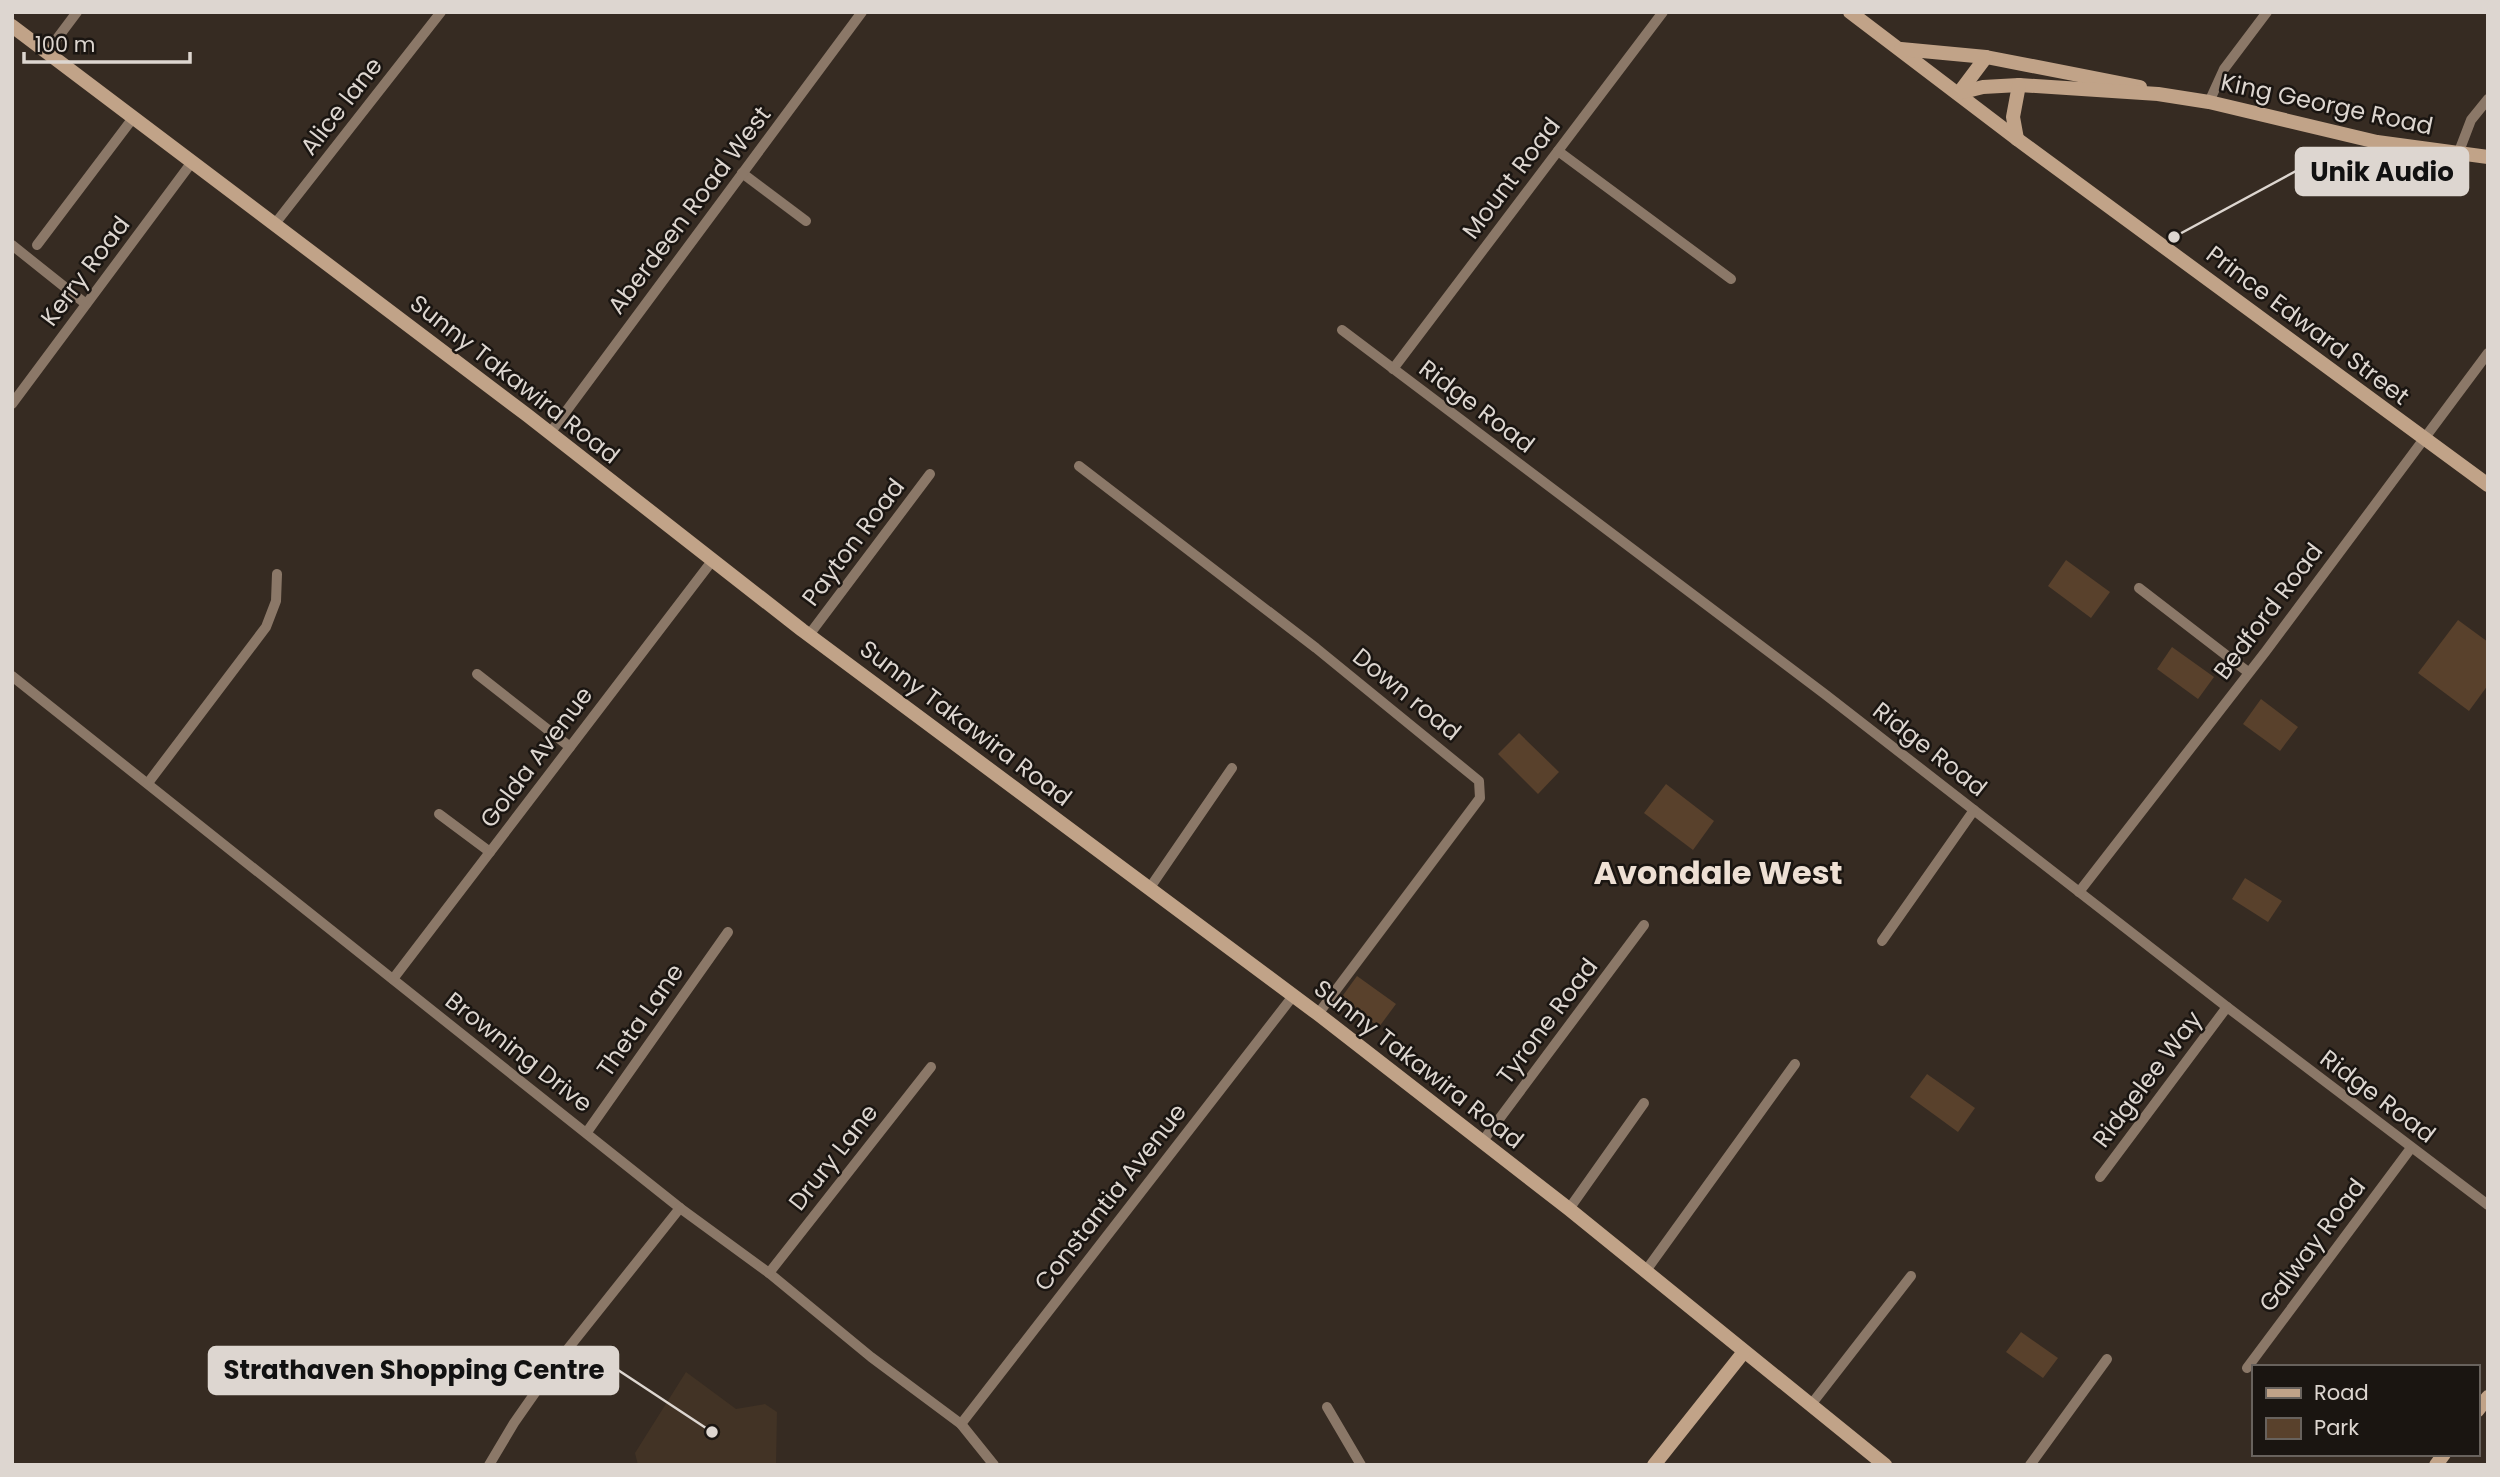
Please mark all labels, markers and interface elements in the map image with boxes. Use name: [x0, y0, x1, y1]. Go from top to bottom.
scale bar: [24, 21, 191, 65]
text: 100 m: [35, 30, 95, 59]
street label: Alice lane: [292, 50, 390, 162]
street label: King George Road: [2218, 65, 2436, 143]
street label: Aberdeen Road West: [600, 99, 778, 321]
street label: Mount Road: [1454, 110, 1568, 246]
callout: Unik Audio: [2296, 148, 2468, 195]
text: Unik Audio: [2310, 154, 2454, 190]
street label: Kerry Road: [33, 209, 137, 333]
street label: Prince Edward Street: [2200, 238, 2416, 412]
street label: Sunny Takawira Road: [403, 287, 627, 471]
street label: Ridge Road: [1413, 352, 1541, 460]
street label: Payton Road: [794, 471, 912, 613]
street label: Bedford Road: [2206, 536, 2330, 686]
street label: Sunny Takawira Road: [853, 632, 1079, 814]
street label: Down road: [1346, 640, 1468, 748]
street label: Golda Avenue: [472, 680, 600, 834]
street label: Ridge Road: [1866, 694, 1994, 804]
district label: Avondale West: [1593, 850, 1843, 895]
street label: Tyrone Road: [1489, 951, 1605, 1091]
street label: Theta Lane: [589, 957, 691, 1083]
street label: Sunny Takawira Road: [1307, 972, 1531, 1156]
street label: Browning Drive: [439, 984, 599, 1120]
street label: Ridgelee Way: [2085, 1004, 2210, 1154]
street label: Ridge Road: [2314, 1042, 2442, 1150]
street label: Constantia Avenue: [1026, 1096, 1194, 1298]
street label: Drury Lane: [781, 1097, 885, 1217]
street label: Galway Road: [2251, 1172, 2373, 1318]
callout: Strathaven Shopping Centre: [209, 1347, 618, 1394]
text: Strathaven Shopping Centre: [223, 1352, 605, 1388]
legend: [2252, 1365, 2479, 1456]
text: Road: [2314, 1378, 2369, 1407]
text: Park: [2314, 1413, 2359, 1442]

